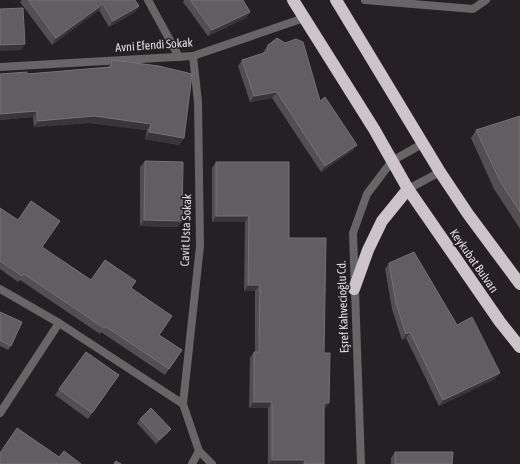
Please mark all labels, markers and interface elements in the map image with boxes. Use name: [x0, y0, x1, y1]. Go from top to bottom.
street label: Avni Efendi Sokak: [115, 35, 194, 55]
street label: Cavit Usta Sokak: [178, 193, 194, 267]
street label: Keykubat Bulvarı: [447, 226, 501, 296]
street label: Eşref Kahvecioğlu Cd.: [334, 261, 352, 353]

